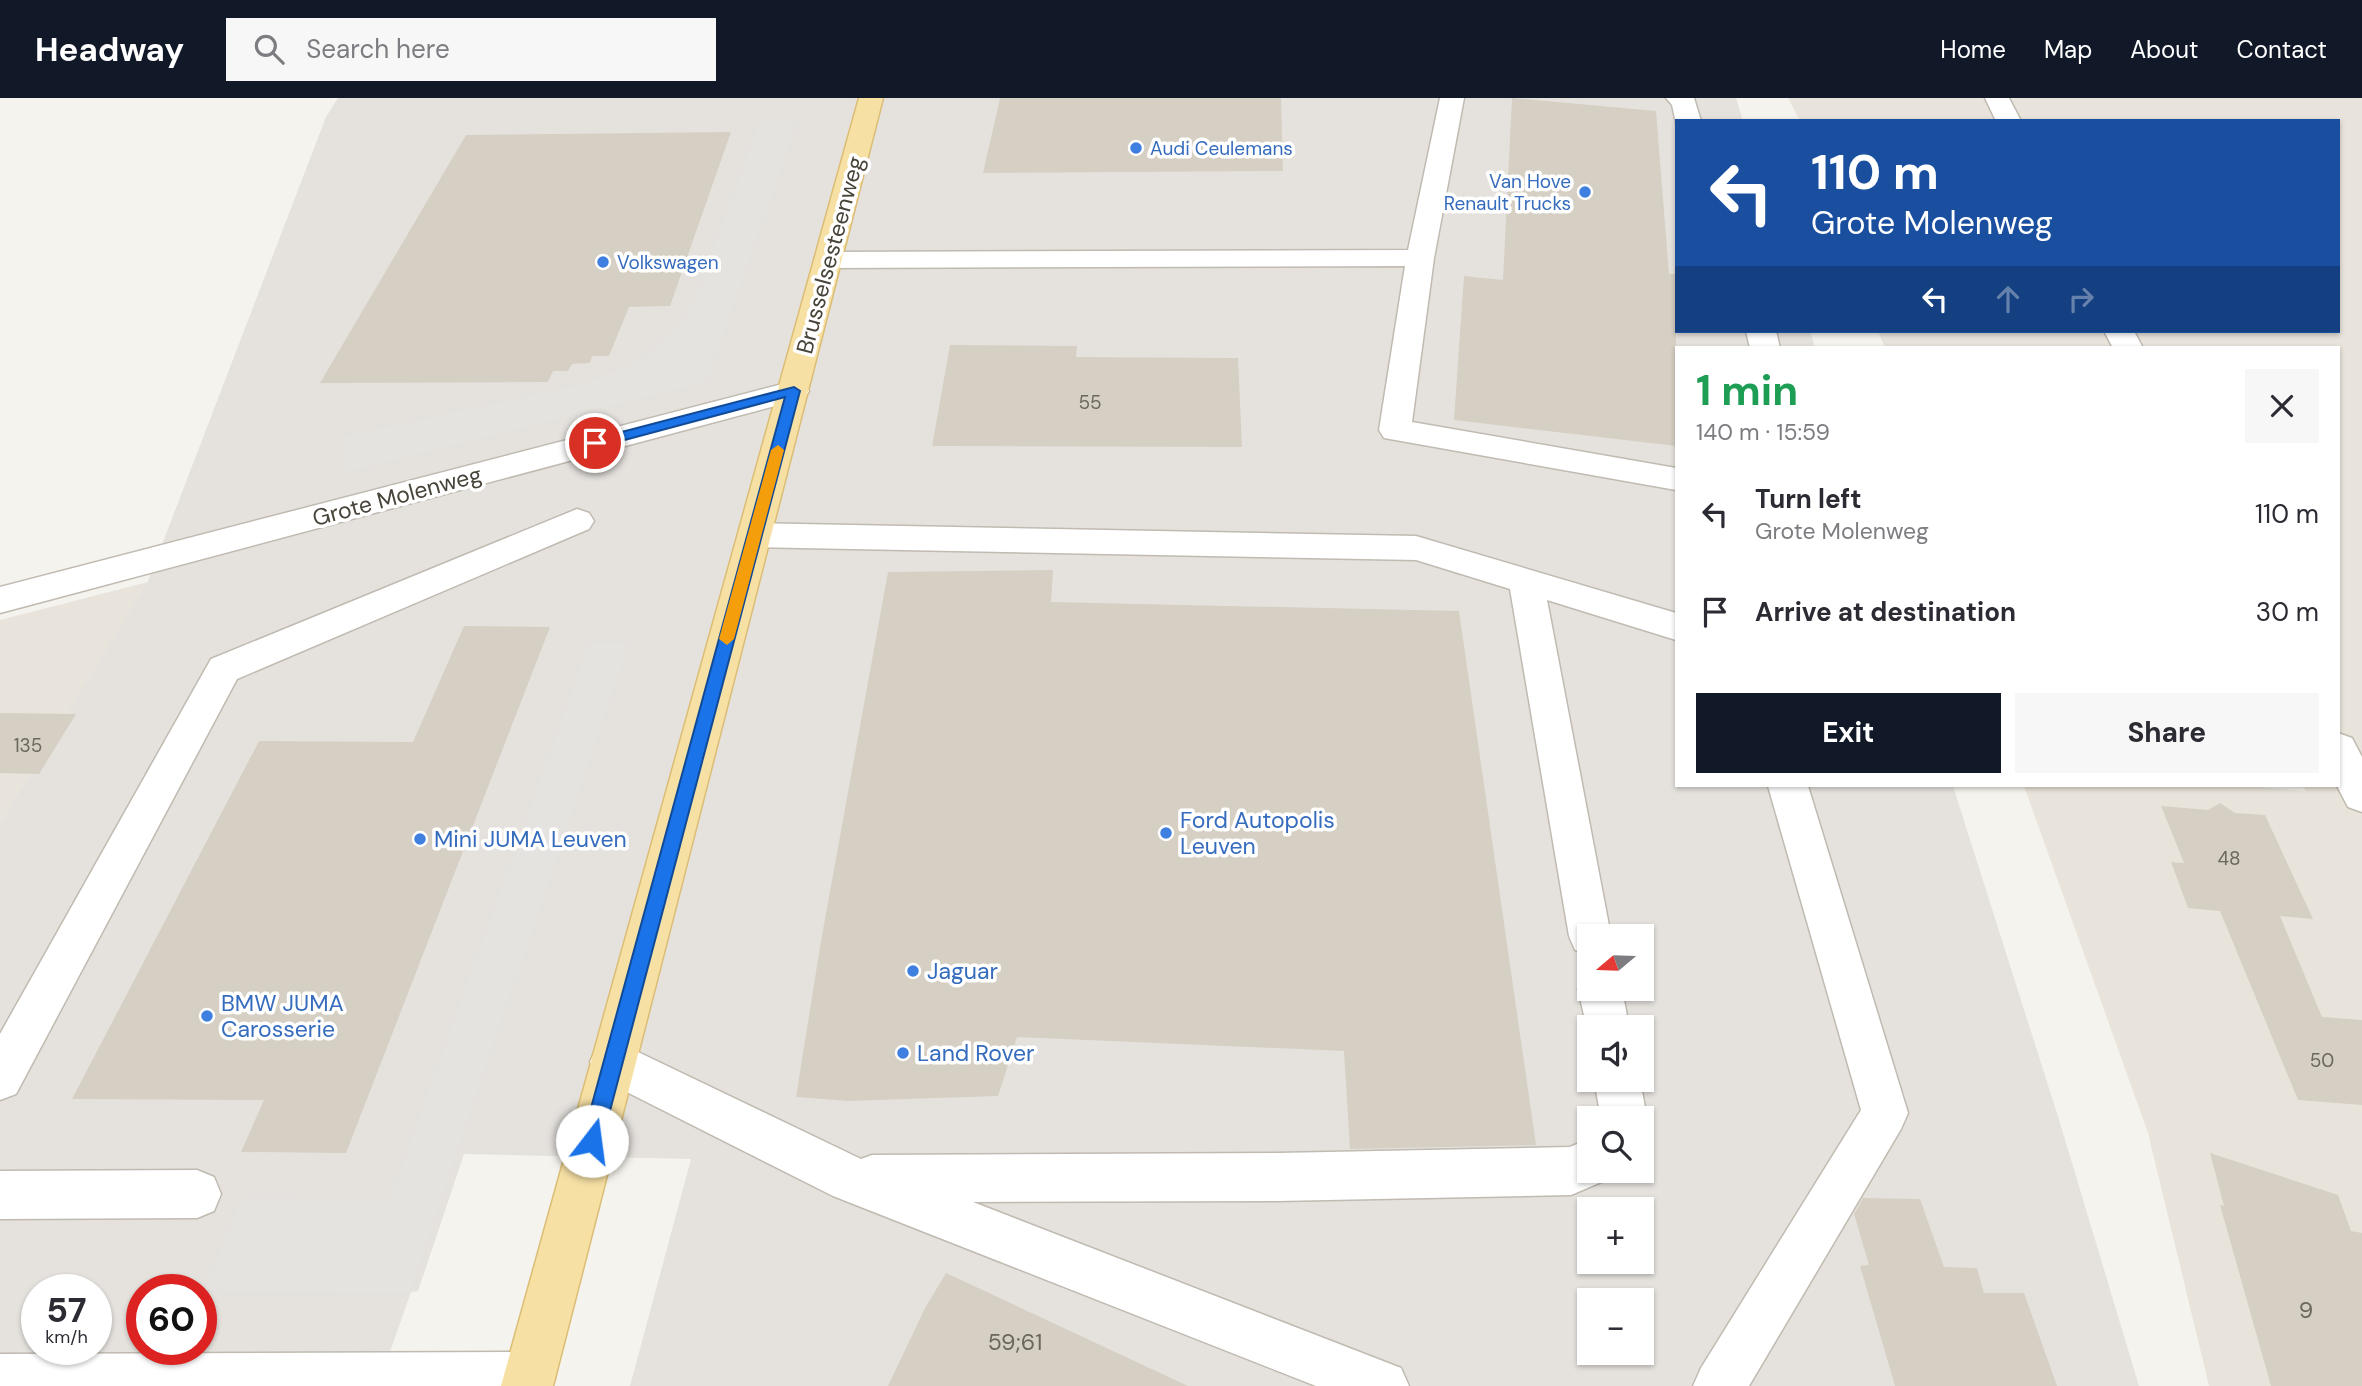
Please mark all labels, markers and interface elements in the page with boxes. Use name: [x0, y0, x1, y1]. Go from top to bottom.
search box: [226, 18, 716, 81]
text: Headway: [35, 28, 184, 71]
icon: search: [250, 30, 288, 68]
text: Search here: [306, 32, 450, 66]
text: Home: [1940, 34, 2006, 65]
text: Map: [2044, 34, 2092, 65]
text: About: [2130, 34, 2199, 65]
text: Contact: [2237, 34, 2327, 65]
place label: Audi Ceulemans: [1150, 136, 1293, 161]
marker: Audi Ceulemans: [1128, 140, 1144, 156]
text: 110 m: [1811, 140, 1939, 204]
icon: left: [1696, 147, 1787, 238]
street label: Brusselsesteenweg: [789, 153, 871, 357]
place label: Van Hove Renault Trucks: [1444, 169, 1571, 216]
marker: Van Hove Renault Trucks: [1577, 184, 1593, 200]
text: Grote Molenweg: [1811, 202, 2053, 244]
place label: Volkswagen: [617, 250, 719, 275]
marker: Volkswagen: [595, 254, 611, 270]
icon: left: [1916, 280, 1954, 318]
icon: ahead: [1989, 280, 2027, 318]
icon: right: [2062, 280, 2100, 318]
text: 1 min: [1696, 363, 1798, 418]
button: close: [2245, 369, 2319, 443]
house number: 55: [1078, 390, 1102, 415]
pin: [565, 413, 625, 473]
text: 140 m · 15:59: [1696, 417, 1830, 447]
icon: arrive: [576, 424, 614, 462]
street label: Grote Molenweg: [309, 459, 485, 533]
text: Turn left: [1755, 482, 1862, 516]
icon: left: [1696, 495, 1734, 533]
text: 110 m: [2255, 497, 2319, 531]
text: Grote Molenweg: [1755, 516, 1929, 546]
icon: arrive: [1696, 593, 1734, 631]
text: Arrive at destination: [1755, 595, 2016, 629]
text: 30 m: [2256, 595, 2319, 629]
button: Exit: [1696, 693, 2001, 773]
button: Share: [2015, 693, 2319, 773]
house number: 135: [14, 733, 42, 758]
place label: Ford Autopolis Leuven: [1180, 805, 1335, 861]
place label: Mini JUMA Leuven: [434, 824, 627, 854]
marker: Ford Autopolis Leuven: [1158, 825, 1174, 841]
marker: Mini JUMA Leuven: [412, 831, 428, 847]
house number: 48: [2217, 846, 2241, 871]
north arrow: [1577, 924, 1654, 1001]
map controls: [1577, 924, 1654, 1365]
place label: Jaguar: [927, 956, 998, 986]
marker: Jaguar: [905, 963, 921, 979]
place label: BMW JUMA Carosserie: [221, 988, 344, 1044]
marker: BMW JUMA Carosserie: [199, 1008, 215, 1024]
button: sound: [1577, 1015, 1654, 1092]
place label: Land Rover: [917, 1038, 1035, 1068]
marker: Land Rover: [895, 1045, 911, 1061]
house number: 50: [2310, 1048, 2334, 1073]
position arrow: [555, 1104, 629, 1178]
button: search: [1577, 1106, 1654, 1183]
button: +: [1577, 1197, 1654, 1274]
speed limit sign: 60: [126, 1274, 217, 1365]
text: 57: [46, 1287, 87, 1333]
button: −: [1577, 1288, 1654, 1365]
house number: 9: [2299, 1295, 2313, 1325]
text: km/h: [45, 1325, 88, 1349]
house number: 59;61: [988, 1327, 1042, 1357]

